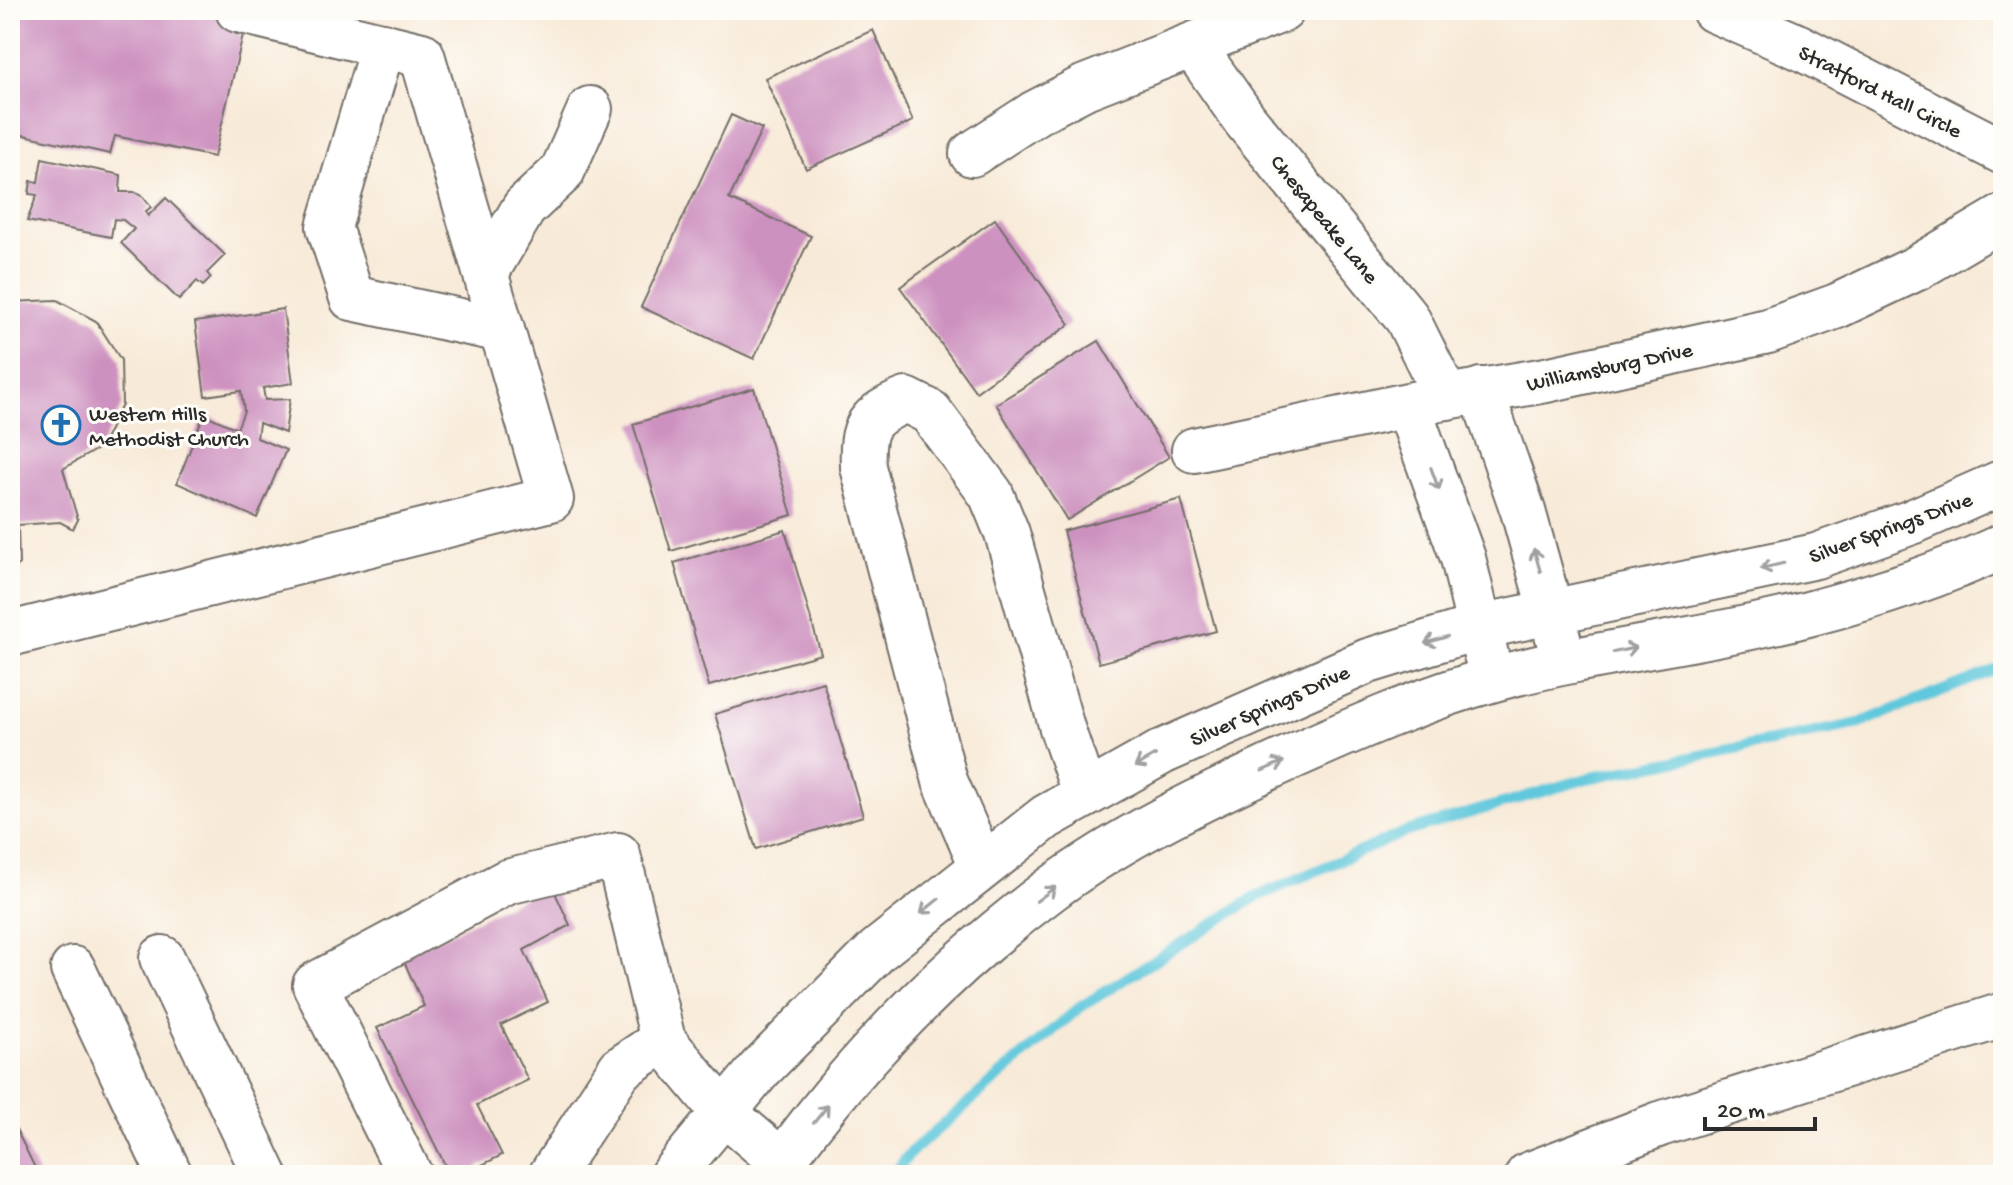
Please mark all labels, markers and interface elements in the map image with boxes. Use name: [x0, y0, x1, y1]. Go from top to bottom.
street label: Stratford Hall Circle: [1793, 41, 1966, 146]
street label: Chesapeake Lane: [1263, 151, 1383, 291]
street label: Williamsburg Drive: [1524, 338, 1696, 399]
place label: Western Hills Methodist Church: [89, 403, 249, 454]
church icon: Western Hills Methodist Church: [40, 404, 82, 446]
one-way arrow: [1428, 466, 1443, 491]
street label: Silver Springs Drive: [1806, 488, 1977, 571]
one-way arrow: [1529, 548, 1544, 574]
one-way arrow: [1760, 559, 1785, 574]
one-way arrow: [1424, 633, 1450, 648]
one-way arrow: [1611, 642, 1637, 657]
street label: Silver Springs Drive: [1187, 661, 1355, 754]
one-way arrow: [1134, 753, 1157, 769]
one-way arrow: [1260, 758, 1284, 773]
one-way arrow: [1035, 885, 1056, 902]
one-way arrow: [920, 897, 941, 915]
scale bar: [1705, 1081, 1815, 1131]
text: 20 m: [1717, 1098, 1765, 1127]
one-way arrow: [812, 1104, 830, 1125]

